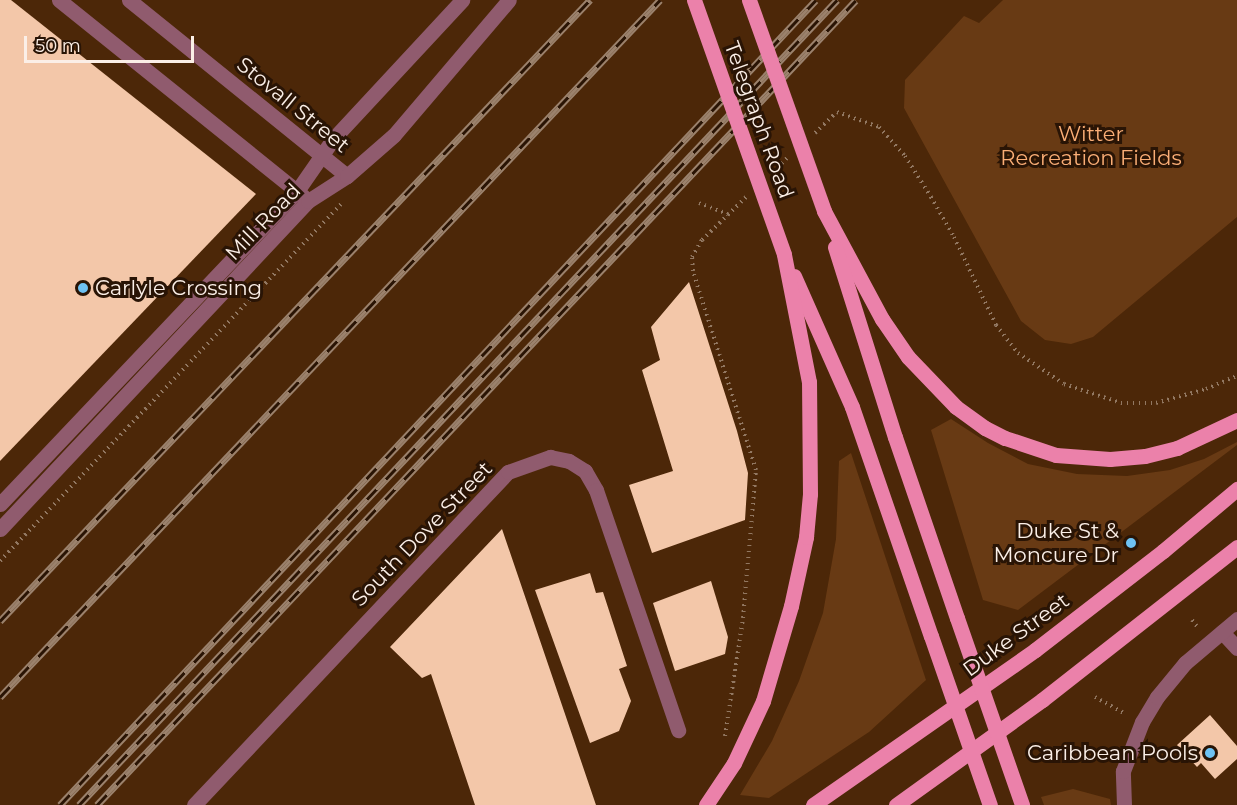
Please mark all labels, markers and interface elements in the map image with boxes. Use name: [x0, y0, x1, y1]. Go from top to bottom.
scale bar: [27, 24, 196, 62]
text: 50 m: [35, 35, 81, 57]
street label: Telegraph Road: [719, 38, 799, 202]
street label: Stovall Street: [232, 52, 354, 158]
park label: Witter Recreation Fields: [1000, 121, 1182, 171]
street label: Mill Road: [220, 178, 306, 266]
place label: Carlyle Crossing: [95, 275, 262, 301]
marker: Carlyle Crossing: [76, 281, 90, 295]
street label: South Dove Street: [346, 456, 498, 612]
place label: Duke St & Moncure Dr: [994, 518, 1119, 568]
marker: Duke St & Moncure Dr: [1124, 536, 1138, 550]
street label: Duke Street: [958, 588, 1074, 682]
place label: Caribbean Pools: [1027, 740, 1198, 766]
marker: Caribbean Pools: [1203, 746, 1217, 760]

